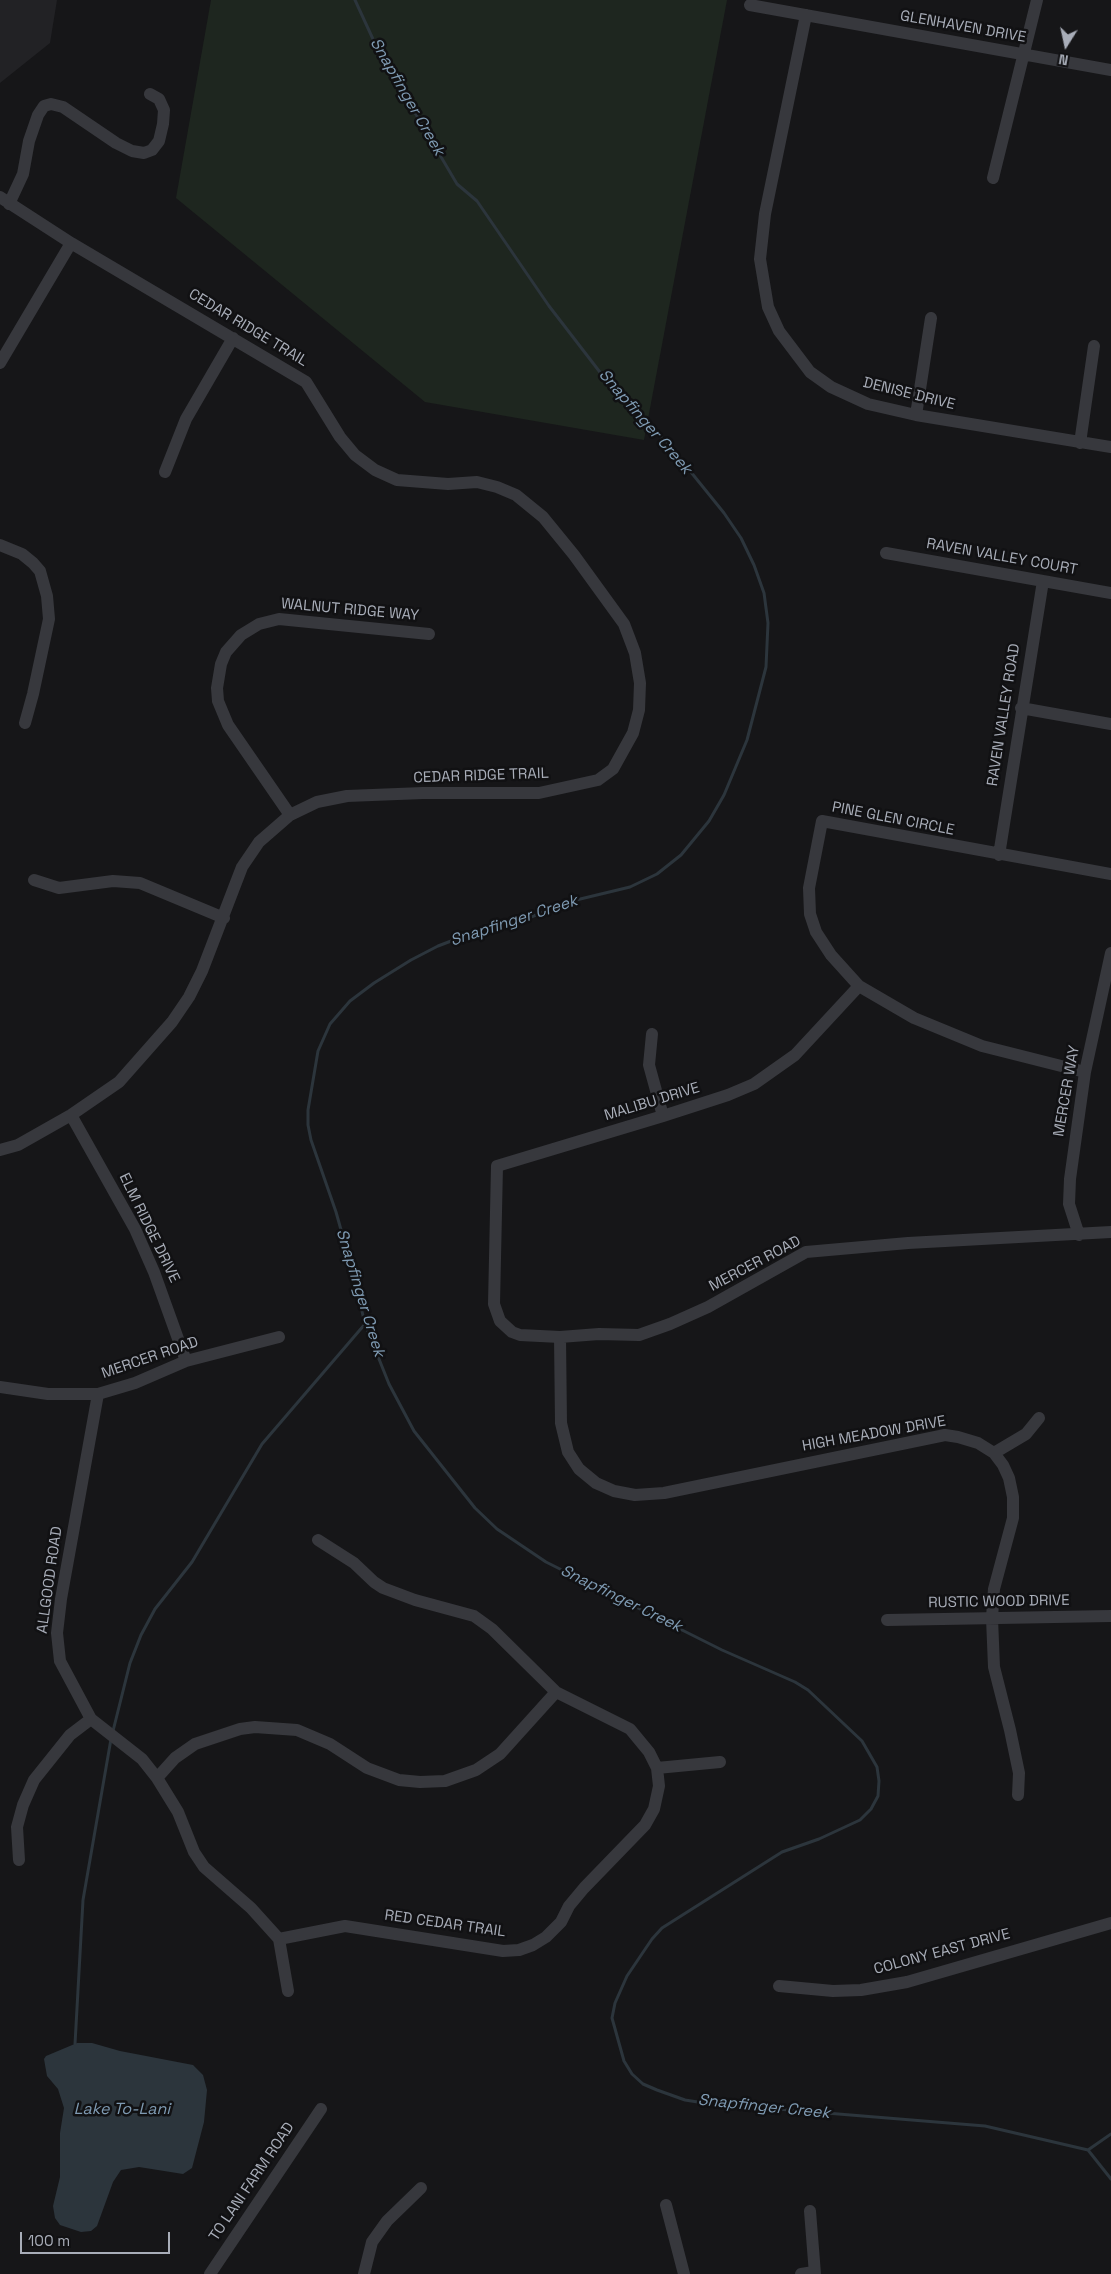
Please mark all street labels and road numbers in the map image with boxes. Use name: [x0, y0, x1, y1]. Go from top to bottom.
street label: GLENHAVEN DRIVE: [899, 7, 1027, 47]
street label: CEDAR RIDGE TRAIL: [185, 285, 311, 371]
street label: DENISE DRIVE: [861, 374, 957, 414]
street label: RAVEN VALLEY COURT: [925, 535, 1079, 579]
street label: WALNUT RIDGE WAY: [280, 595, 420, 625]
street label: RAVEN VALLEY ROAD: [984, 642, 1024, 788]
street label: CEDAR RIDGE TRAIL: [413, 765, 549, 787]
street label: PINE GLEN CIRCLE: [830, 798, 956, 840]
street label: MERCER WAY: [1050, 1044, 1084, 1138]
street label: MALIBU DRIVE: [602, 1079, 702, 1125]
street label: ELM RIDGE DRIVE: [115, 1170, 183, 1286]
street label: MERCER ROAD: [706, 1232, 804, 1296]
street label: MERCER ROAD: [99, 1333, 201, 1383]
street label: HIGH MEADOW DRIVE: [801, 1412, 947, 1456]
street label: ALLGOOD ROAD: [34, 1525, 66, 1635]
street label: RUSTIC WOOD DRIVE: [928, 1592, 1070, 1612]
street label: RED CEDAR TRAIL: [383, 1907, 507, 1941]
street label: COLONY EAST DRIVE: [872, 1925, 1012, 1979]
street label: TO LANI FARM ROAD: [206, 2119, 298, 2245]

